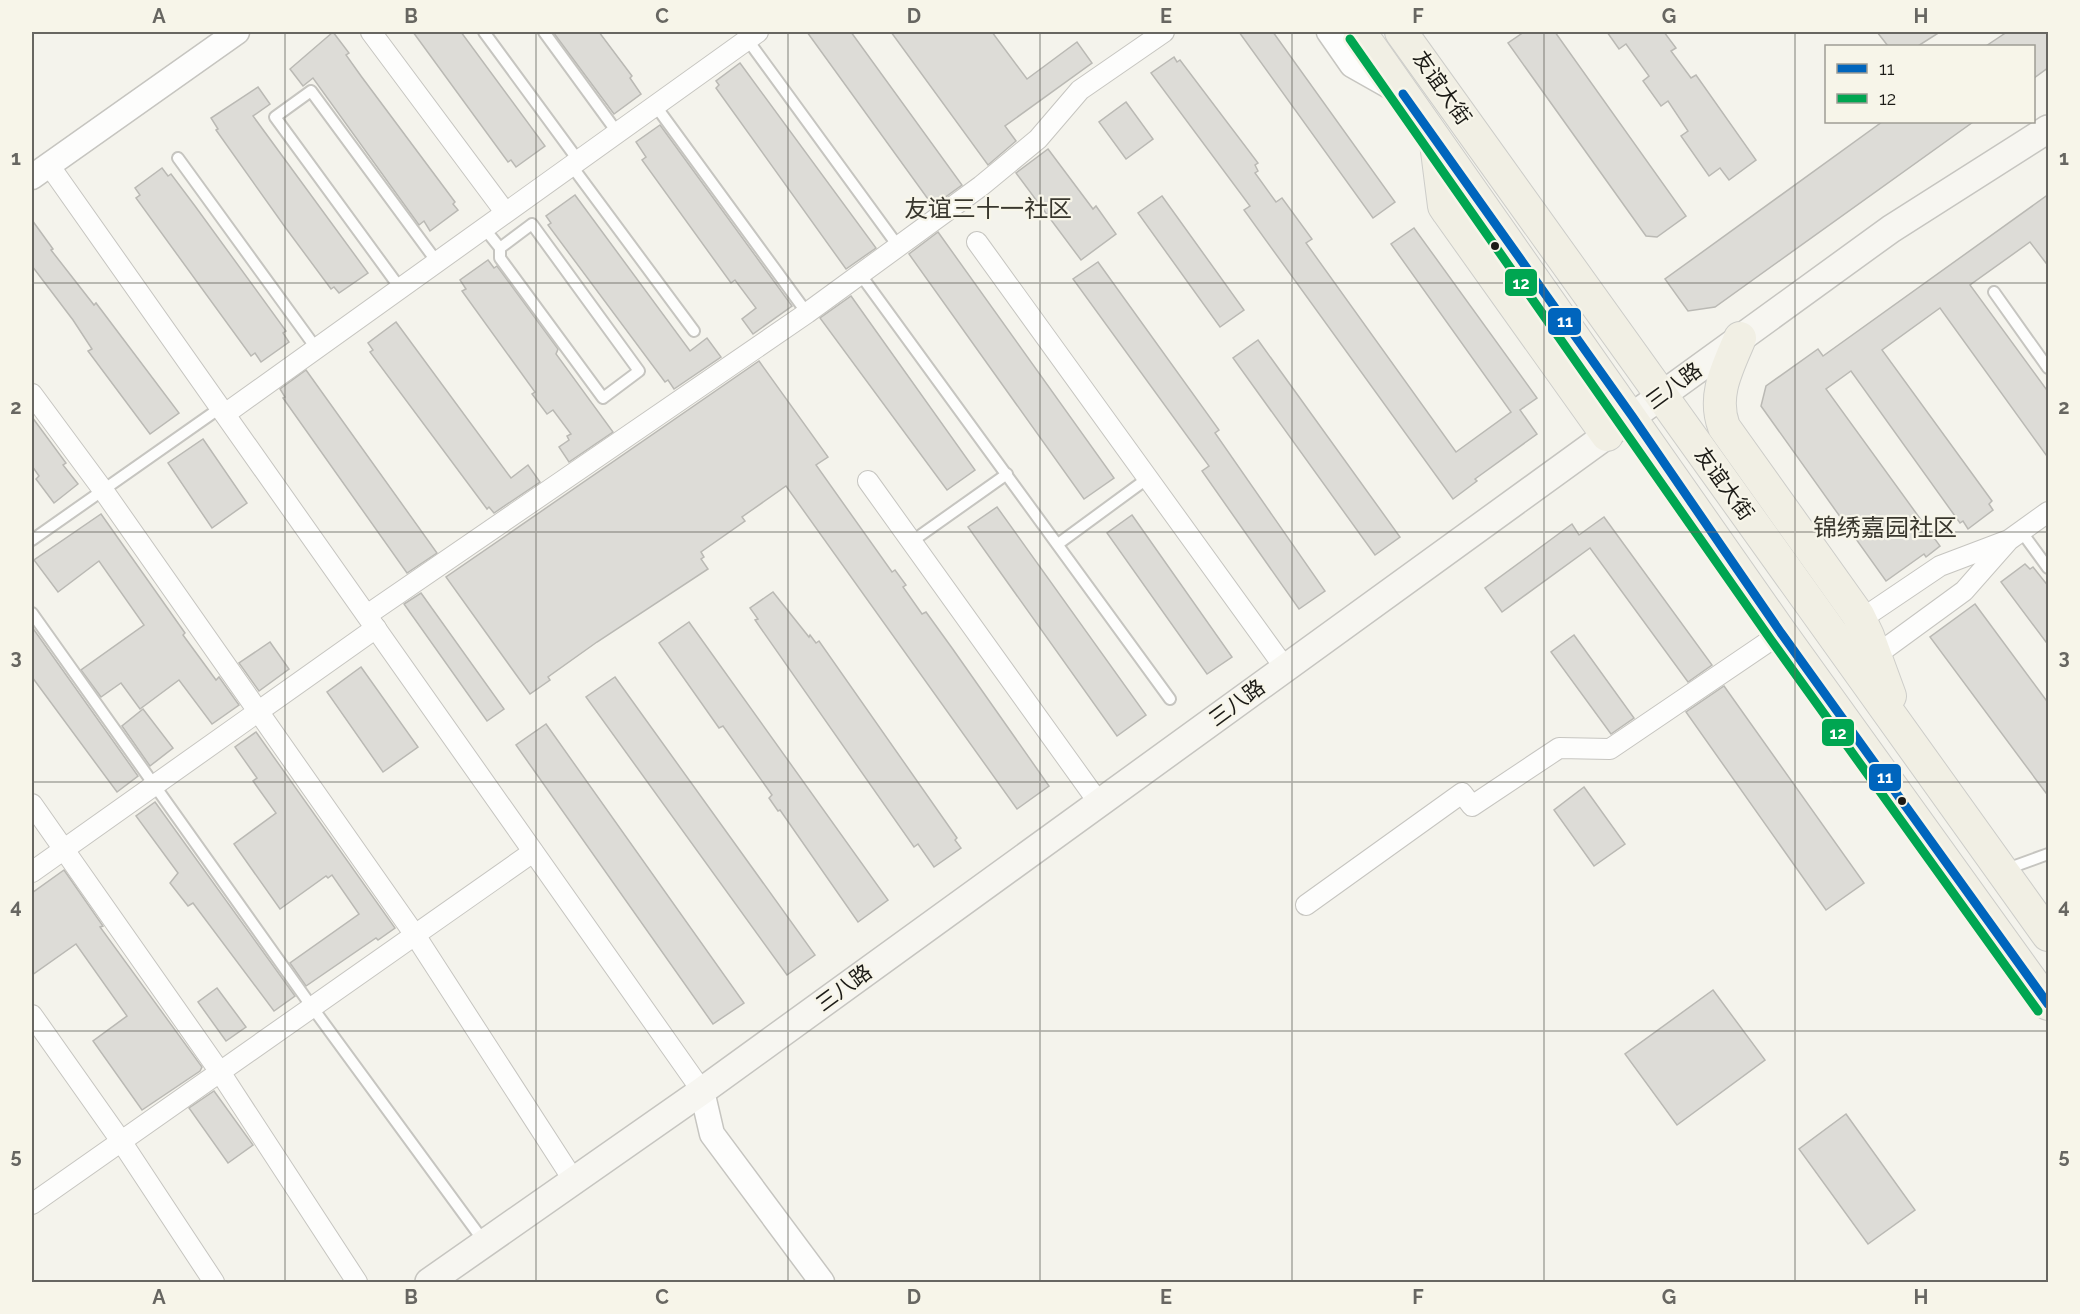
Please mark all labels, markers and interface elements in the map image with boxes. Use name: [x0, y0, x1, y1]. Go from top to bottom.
text: A: [152, 4, 166, 28]
text: B: [404, 4, 418, 28]
text: C: [655, 4, 669, 28]
text: D: [907, 4, 921, 28]
text: E: [1160, 4, 1172, 28]
text: F: [1412, 4, 1424, 28]
text: G: [1662, 4, 1676, 28]
text: H: [1914, 4, 1928, 28]
legend: [1825, 45, 2035, 123]
street label: 友谊大街: [1408, 46, 1477, 129]
text: 11: [1879, 58, 1895, 79]
text: 12: [1879, 88, 1896, 109]
text: 1: [11, 146, 21, 170]
text: 1: [2059, 146, 2069, 170]
district label: 友谊三十一社区: [904, 194, 1072, 223]
unlabelled marker: [1489, 240, 1501, 252]
line badge: 12: [1504, 268, 1538, 297]
text: 12: [1513, 274, 1529, 293]
line badge: 11: [1547, 307, 1582, 336]
text: 11: [1557, 312, 1573, 331]
street label: 三八路: [1641, 357, 1707, 414]
text: 2: [10, 395, 22, 419]
text: 2: [2058, 395, 2070, 419]
street label: 友谊大街: [1690, 442, 1759, 525]
district label: 锦绣嘉园社区: [1813, 513, 1957, 542]
text: 3: [10, 645, 22, 669]
text: 3: [2058, 645, 2070, 669]
street label: 三八路: [1204, 674, 1270, 731]
line badge: 12: [1821, 718, 1855, 747]
text: 12: [1830, 724, 1846, 743]
line badge: 11: [1868, 763, 1902, 792]
text: 11: [1877, 768, 1893, 787]
unlabelled marker: [1896, 795, 1908, 807]
text: 4: [10, 894, 22, 918]
text: 4: [2058, 894, 2070, 918]
street label: 三八路: [811, 959, 877, 1016]
text: 5: [10, 1144, 22, 1168]
text: 5: [2058, 1144, 2070, 1168]
text: A: [152, 1285, 166, 1309]
text: B: [404, 1285, 418, 1309]
text: C: [655, 1285, 669, 1309]
text: D: [907, 1285, 921, 1309]
text: E: [1160, 1285, 1172, 1309]
text: F: [1412, 1285, 1424, 1309]
text: G: [1662, 1285, 1676, 1309]
text: H: [1914, 1285, 1928, 1309]

